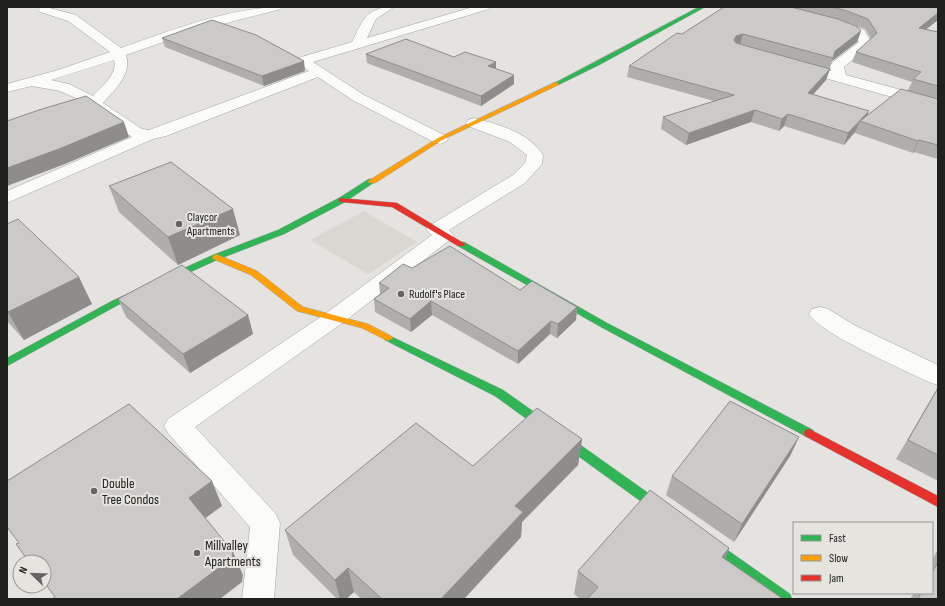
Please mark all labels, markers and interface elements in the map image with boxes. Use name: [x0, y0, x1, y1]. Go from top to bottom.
place label: Claycor Apartments: [186, 210, 235, 239]
marker: Claycor Apartments: [174, 219, 184, 229]
place label: Rudolf's Place: [409, 287, 465, 302]
marker: Rudolf's Place: [396, 289, 406, 299]
place label: Double Tree Condos: [102, 475, 159, 508]
marker: Double Tree Condos: [89, 486, 99, 496]
legend: [793, 522, 933, 594]
text: Fast: [829, 531, 846, 546]
place label: Millvalley Apartments: [204, 537, 261, 570]
marker: Millvalley Apartments: [192, 548, 202, 558]
text: Slow: [829, 551, 848, 566]
north arrow: [12, 554, 52, 594]
text: N: [16, 565, 30, 576]
text: Jam: [828, 571, 844, 586]

